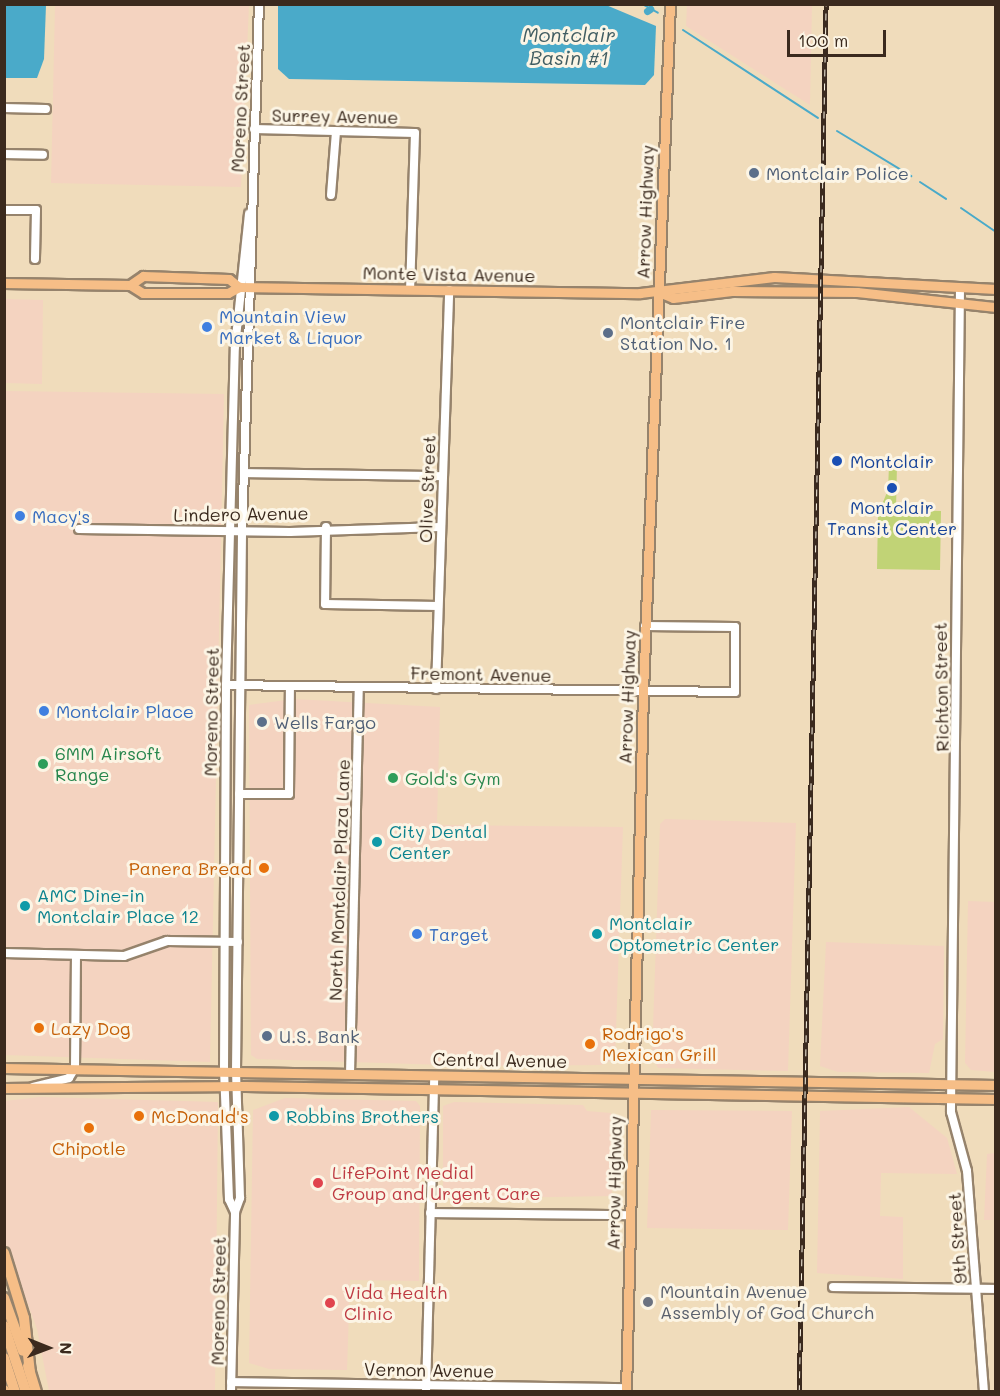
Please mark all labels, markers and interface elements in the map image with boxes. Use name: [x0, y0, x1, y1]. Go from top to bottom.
scale bar: [790, 18, 889, 56]
water label: Montclair Basin #1: [522, 22, 616, 69]
text: 100 m: [798, 28, 848, 52]
street label: Moreno Street: [226, 43, 254, 173]
street label: Surrey Avenue: [272, 104, 398, 128]
street label: Arrow Highway: [632, 144, 658, 280]
place label: Montclair Police: [766, 162, 909, 184]
marker: Montclair Police: [747, 166, 761, 180]
street label: Monte Vista Avenue: [362, 262, 536, 286]
place label: Mountain View Market & Liquor: [219, 306, 363, 348]
place label: Montclair Fire Station No. 1: [620, 312, 745, 354]
marker: Mountain View Market & Liquor: [200, 320, 214, 334]
marker: Montclair Fire Station No. 1: [601, 326, 615, 340]
street label: Olive Street: [414, 435, 440, 543]
place label: Montclair: [850, 450, 934, 472]
marker: Montclair: [828, 452, 846, 470]
marker: Montclair Transit Center: [885, 481, 899, 495]
place label: Montclair Transit Center: [827, 497, 957, 540]
street label: Lindero Avenue: [173, 502, 309, 526]
place label: Macy's: [32, 505, 90, 527]
marker: Macy's: [13, 509, 27, 523]
street label: Richton Street: [929, 622, 953, 752]
street label: Arrow Highway: [614, 629, 640, 765]
street label: Moreno Street: [199, 647, 223, 777]
street label: Fremont Avenue: [410, 662, 552, 686]
place label: Montclair Place: [56, 700, 194, 722]
marker: Montclair Place: [37, 704, 51, 718]
place label: Wells Fargo: [274, 711, 376, 733]
marker: Wells Fargo: [255, 715, 269, 729]
place label: 6MM Airsoft Range: [55, 743, 162, 786]
marker: 6MM Airsoft Range: [36, 757, 50, 771]
street label: North Montclair Plaza Lane: [324, 759, 354, 1001]
place label: Gold's Gym: [405, 767, 501, 789]
marker: Gold's Gym: [386, 771, 400, 785]
place label: City Dental Center: [389, 821, 488, 864]
marker: City Dental Center: [370, 835, 384, 849]
place label: Panera Bread: [129, 857, 252, 879]
marker: Panera Bread: [257, 861, 271, 875]
place label: AMC Dine-in Montclair Place 12: [37, 885, 199, 928]
marker: AMC Dine-in Montclair Place 12: [18, 899, 32, 913]
place label: Montclair Optometric Center: [609, 913, 779, 956]
place label: Target: [429, 923, 489, 945]
marker: Target: [410, 927, 424, 941]
marker: Montclair Optometric Center: [590, 927, 604, 941]
place label: Lazy Dog: [51, 1017, 130, 1039]
marker: Lazy Dog: [32, 1021, 46, 1035]
place label: Rodrigo's Mexican Grill: [602, 1023, 717, 1066]
place label: U.S. Bank: [279, 1025, 359, 1047]
marker: U.S. Bank: [260, 1029, 274, 1043]
marker: Rodrigo's Mexican Grill: [583, 1037, 597, 1051]
street label: Central Avenue: [432, 1048, 568, 1072]
place label: McDonald's: [151, 1105, 249, 1127]
place label: Robbins Brothers: [286, 1105, 439, 1127]
marker: McDonald's: [132, 1109, 146, 1123]
marker: Robbins Brothers: [267, 1109, 281, 1123]
street label: Arrow Highway: [602, 1116, 626, 1250]
marker: Chipotle: [82, 1121, 96, 1135]
place label: Chipotle: [52, 1137, 126, 1159]
place label: LifePoint Medial Group and Urgent Care: [332, 1162, 541, 1204]
marker: LifePoint Medial Group and Urgent Care: [309, 1174, 327, 1192]
street label: 9th Street: [943, 1191, 971, 1285]
street label: Moreno Street: [206, 1236, 230, 1366]
place label: Mountain Avenue Assembly of God Church: [660, 1281, 874, 1324]
place label: Vida Health Clinic: [344, 1282, 447, 1324]
marker: Vida Health Clinic: [321, 1294, 339, 1312]
marker: Mountain Avenue Assembly of God Church: [641, 1295, 655, 1309]
north arrow: [18, 1318, 78, 1378]
text: N: [56, 1342, 77, 1355]
street label: Vernon Avenue: [364, 1358, 494, 1382]

